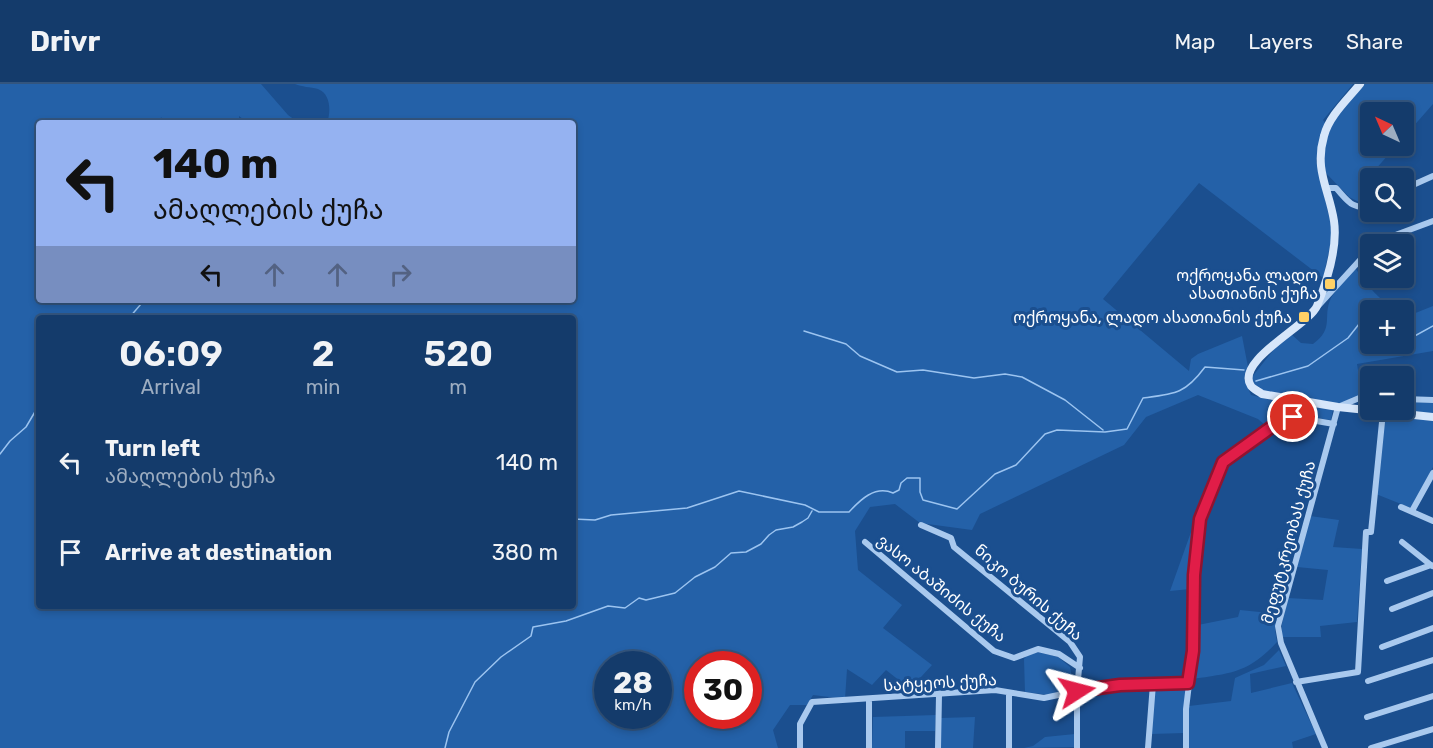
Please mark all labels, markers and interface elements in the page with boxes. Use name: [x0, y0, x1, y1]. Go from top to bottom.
text: Drivr: [30, 25, 100, 58]
text: Map: [1174, 29, 1215, 54]
text: Layers: [1248, 29, 1313, 54]
text: Share: [1346, 29, 1403, 54]
north arrow: [1360, 102, 1414, 156]
map controls: [1360, 102, 1414, 420]
text: 140 m: [153, 139, 279, 189]
icon: left: [54, 144, 132, 222]
button: search: [1360, 168, 1414, 222]
text: ამაღლების ქუჩა: [153, 194, 384, 226]
button: layers: [1360, 234, 1414, 288]
icon: left: [195, 258, 228, 291]
icon: ahead: [258, 258, 291, 291]
icon: ahead: [321, 258, 354, 291]
icon: right: [384, 258, 417, 291]
place label: ოქროყანა ლადო ასათიანის ქუჩა: [1176, 266, 1318, 303]
marker: ოქროყანა ლადო ასათიანის ქუჩა: [1323, 277, 1337, 291]
button: +: [1360, 300, 1414, 354]
place label: ოქროყანა, ლადო ასათიანის ქუჩა: [1013, 308, 1292, 328]
marker: ოქროყანა, ლადო ასათიანის ქუჩა: [1297, 310, 1311, 324]
text: 06:09: [119, 332, 223, 375]
text: 2: [312, 332, 335, 375]
text: 520: [423, 332, 493, 375]
button: −: [1360, 366, 1414, 420]
text: Arrival: [141, 375, 201, 399]
text: min: [306, 375, 341, 399]
text: m: [449, 375, 467, 399]
pin: [1267, 391, 1318, 442]
icon: arrive: [1276, 400, 1309, 433]
text: Turn left: [105, 435, 200, 462]
icon: left: [54, 446, 87, 479]
text: 140 m: [496, 449, 558, 476]
street label: მეფუტკრეობას ქუჩა: [1258, 459, 1319, 626]
text: ამაღლების ქუჩა: [105, 464, 276, 488]
street label: ვასო აბაშიძის ქუჩა: [873, 531, 1010, 646]
icon: arrive: [54, 536, 87, 569]
text: Arrive at destination: [105, 539, 332, 566]
text: 380 m: [492, 539, 558, 566]
street label: ნიკო ბურის ქუჩა: [971, 540, 1087, 644]
speed limit sign: 30: [684, 651, 762, 729]
position arrow: [1045, 659, 1109, 723]
text: 28: [613, 665, 653, 701]
street label: სატყეოს ქუჩა: [883, 670, 997, 695]
text: km/h: [614, 696, 652, 714]

